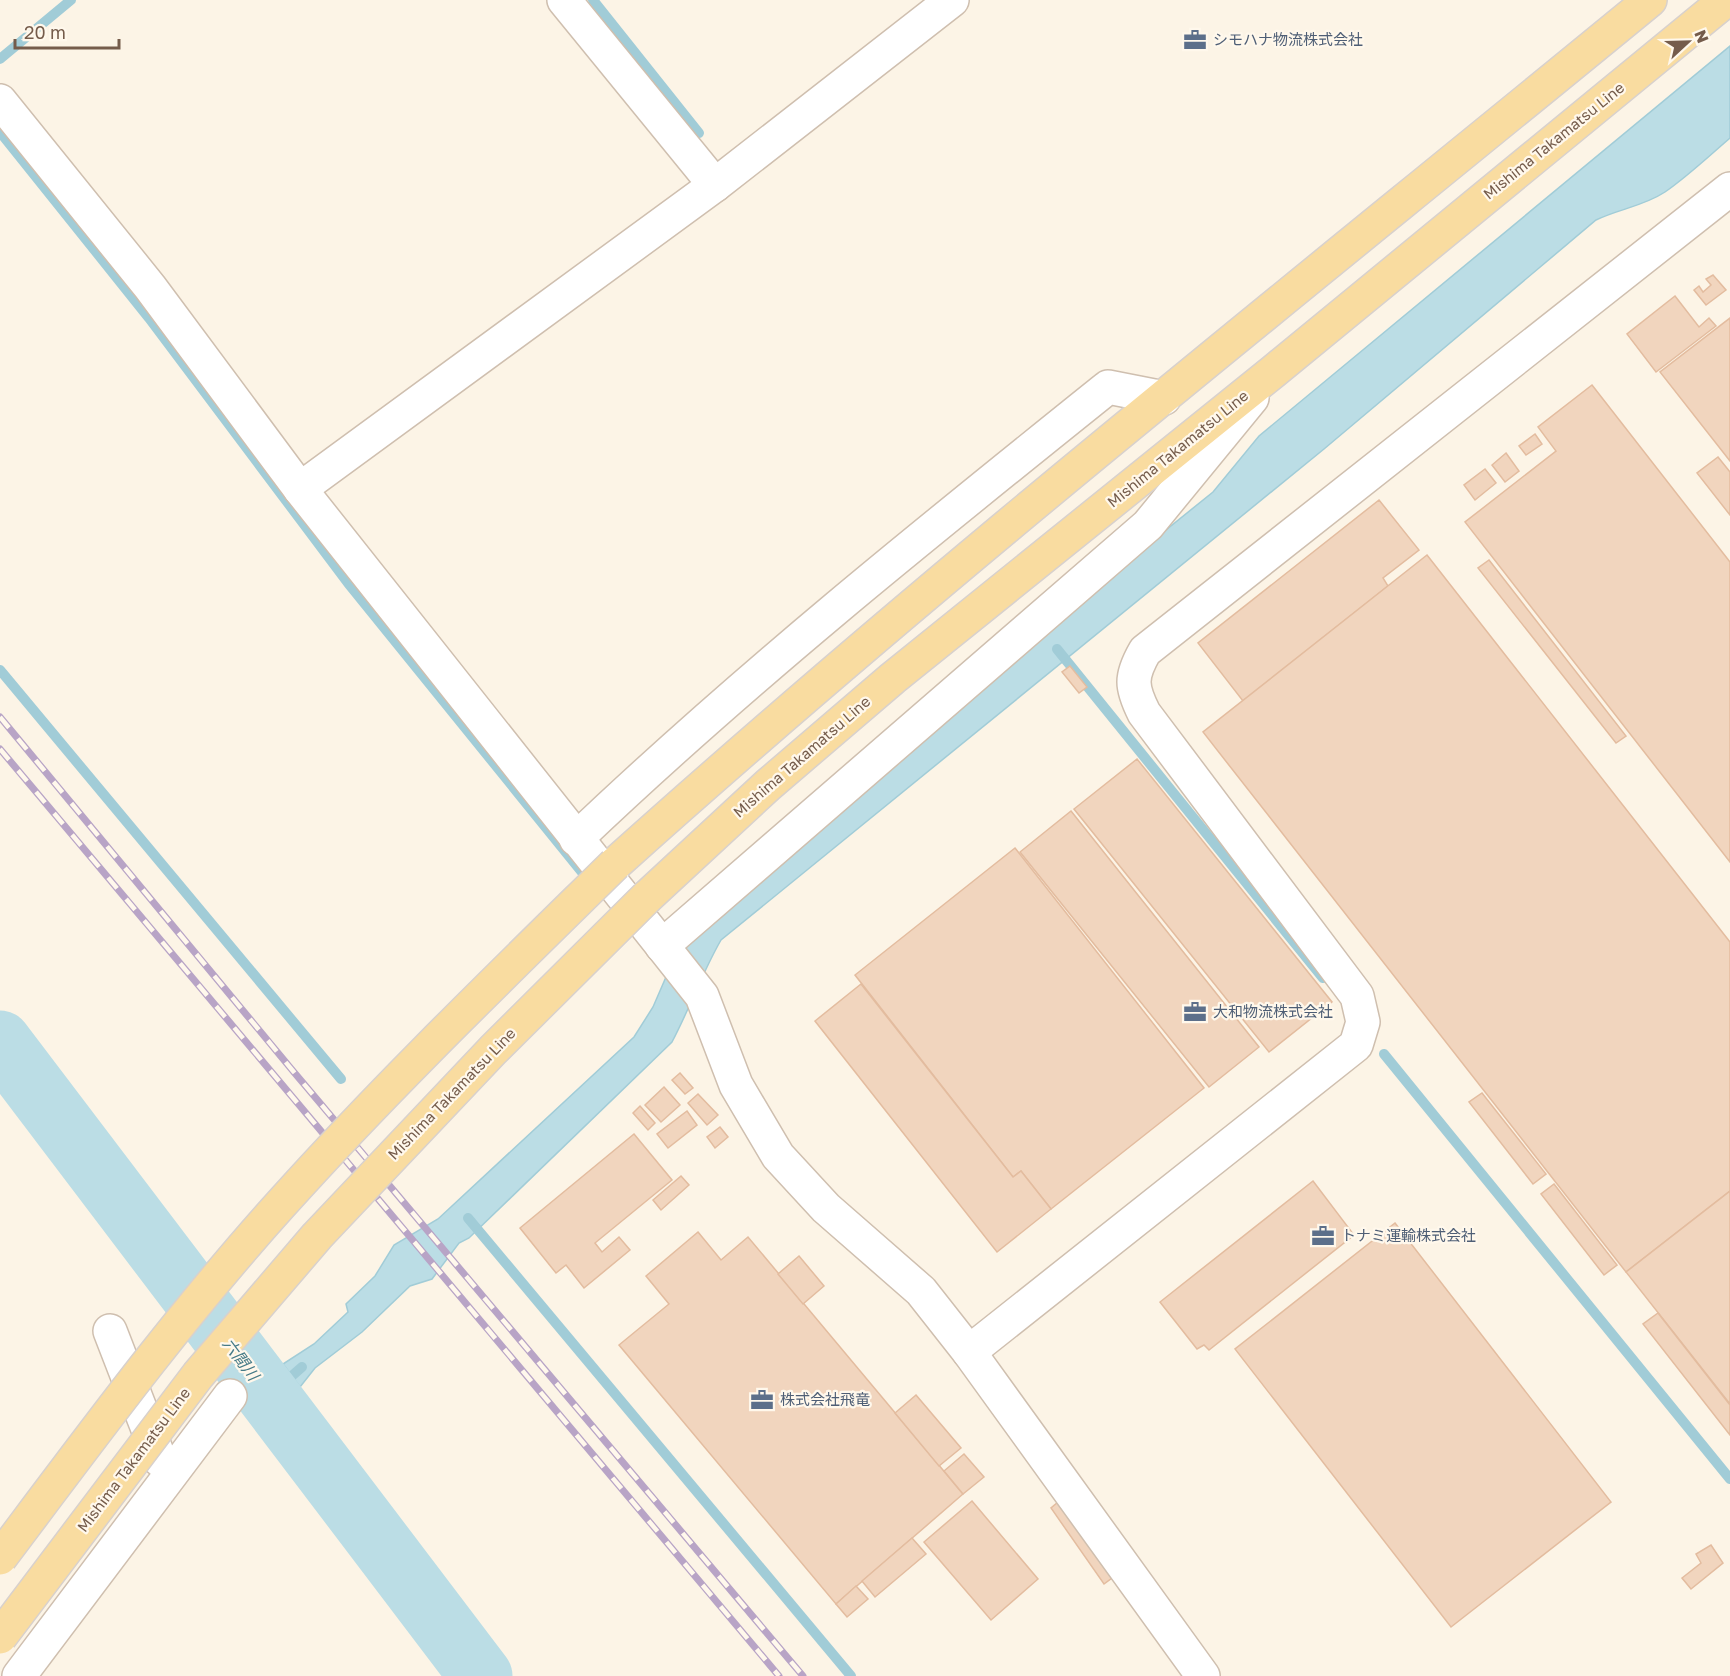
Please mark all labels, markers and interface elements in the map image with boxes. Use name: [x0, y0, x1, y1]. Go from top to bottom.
scale bar: [15, 12, 118, 50]
north arrow: [1658, 12, 1718, 72]
text: 20 m: [24, 21, 66, 43]
office icon: シモハナ物流株式会社: [1182, 27, 1208, 53]
text: N: [1690, 27, 1713, 46]
place label: シモハナ物流株式会社: [1213, 30, 1363, 48]
street label: Mishima Takamatsu Line: [1479, 78, 1628, 203]
street label: Mishima Takamatsu Line: [1103, 386, 1252, 511]
street label: Mishima Takamatsu Line: [729, 692, 874, 821]
office icon: 大和物流株式会社: [1182, 999, 1208, 1025]
place label: 大和物流株式会社: [1213, 1002, 1333, 1020]
street label: Mishima Takamatsu Line: [384, 1024, 519, 1163]
office icon: トナミ運輸株式会社: [1310, 1223, 1336, 1249]
place label: トナミ運輸株式会社: [1341, 1226, 1476, 1244]
water label: 六間川: [219, 1334, 265, 1386]
street label: Mishima Takamatsu Line: [73, 1384, 193, 1535]
office icon: 株式会社飛竜: [749, 1387, 775, 1413]
place label: 株式会社飛竜: [780, 1390, 870, 1408]

